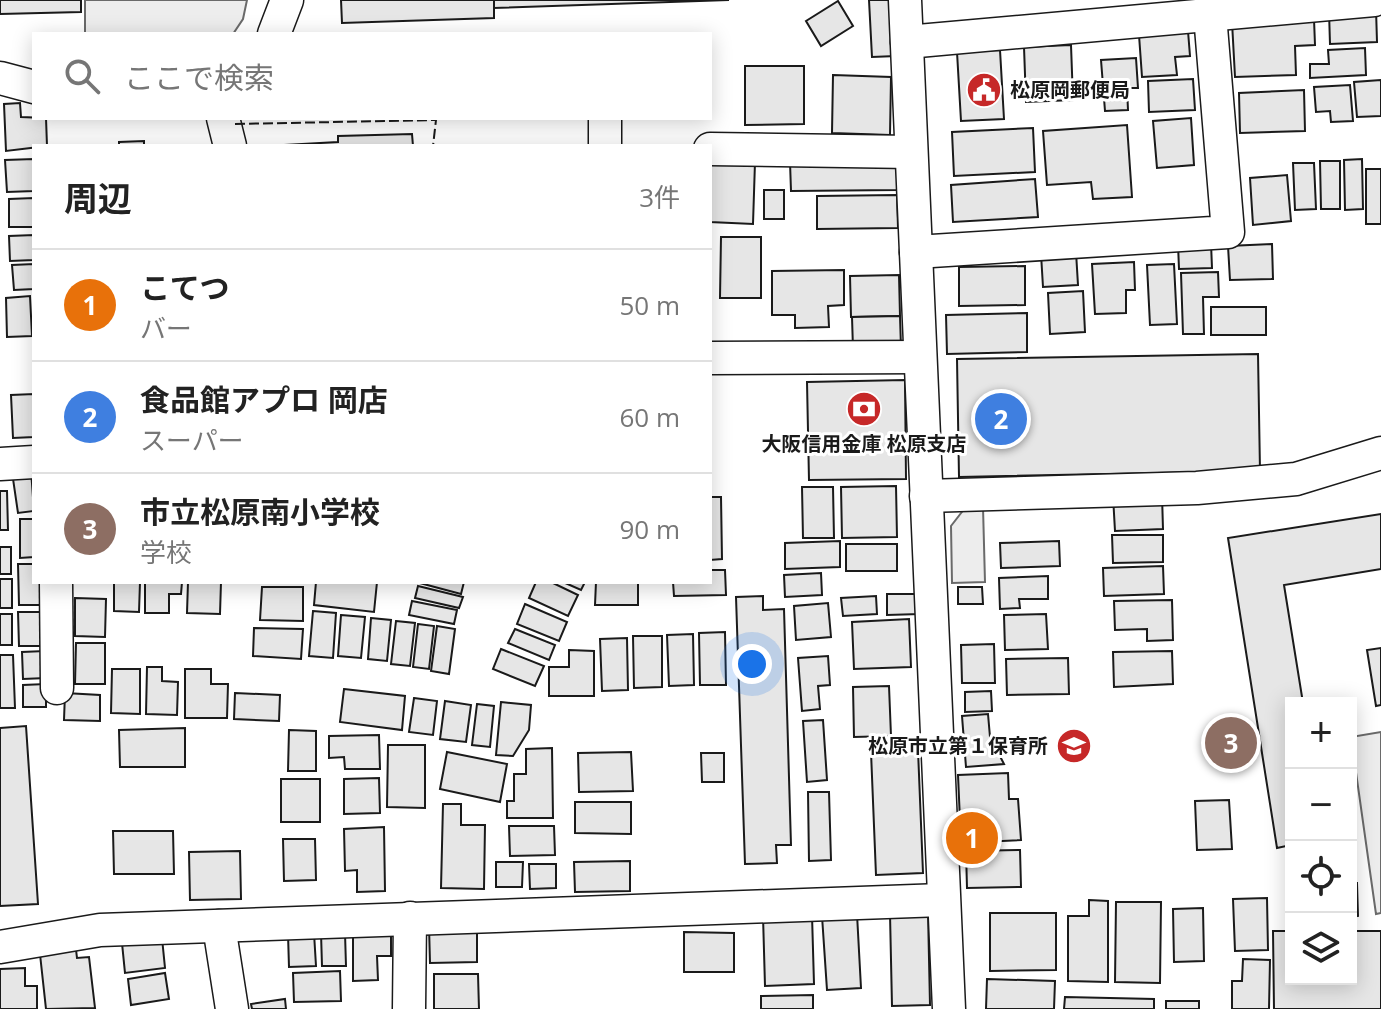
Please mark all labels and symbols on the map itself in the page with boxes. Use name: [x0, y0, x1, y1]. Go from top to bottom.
public building icon: 松原岡郵便局: [965, 71, 1003, 109]
place label: 松原岡郵便局: [1010, 76, 1130, 103]
pin: 2: [975, 389, 1027, 449]
bank icon: 大阪信用金庫 松原支店: [845, 390, 883, 428]
place label: 大阪信用金庫 松原支店: [761, 430, 967, 457]
your location: [732, 644, 772, 684]
pin: 3: [1205, 713, 1257, 773]
school or university icon: 松原市立第１保育所: [1055, 727, 1093, 765]
place label: 松原市立第１保育所: [868, 732, 1048, 759]
pin: 1: [946, 808, 998, 868]

